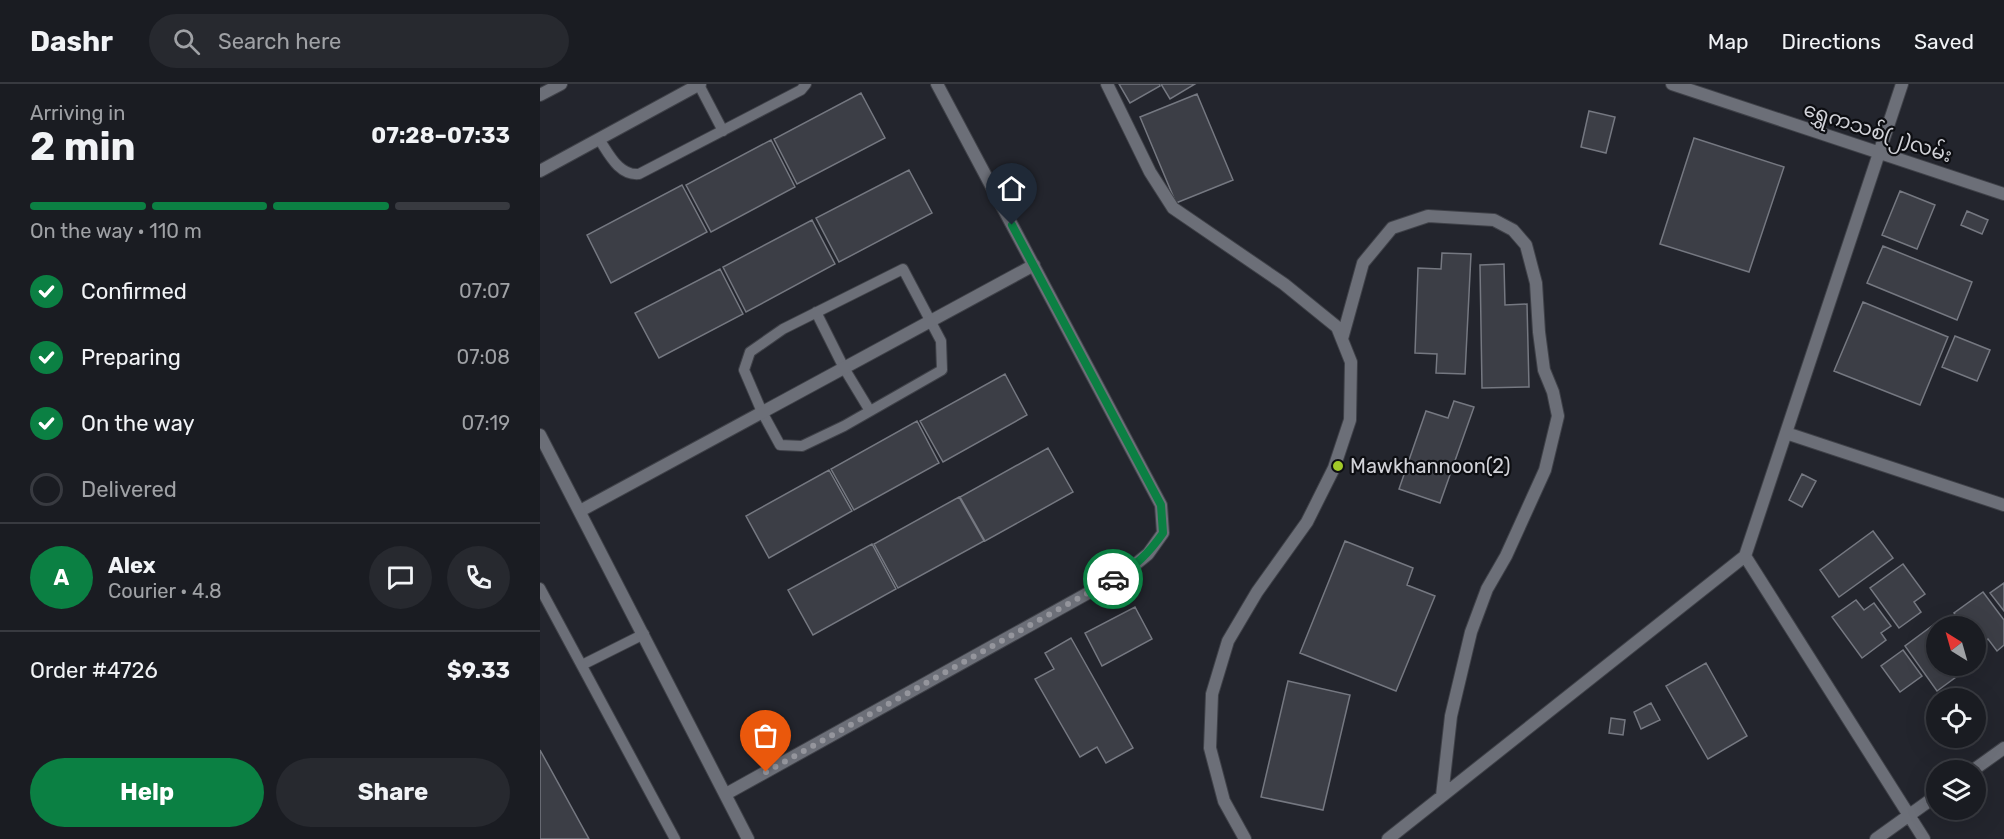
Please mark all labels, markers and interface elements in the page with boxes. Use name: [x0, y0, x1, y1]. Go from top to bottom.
search box: [149, 14, 569, 68]
text: Dashr: [30, 25, 113, 58]
icon: search: [170, 25, 203, 58]
text: Search here: [218, 28, 341, 55]
text: Map: [1708, 29, 1749, 54]
text: Directions: [1782, 29, 1881, 54]
text: Saved: [1914, 29, 1974, 54]
street label: ရွှေကသစ်(၂)လမ်း: [1800, 95, 1956, 171]
text: Arriving in: [30, 101, 125, 125]
text: 07:28–07:33: [371, 122, 510, 149]
text: 2 min: [30, 124, 136, 170]
pin: [986, 163, 1037, 225]
icon: home: [995, 172, 1028, 205]
text: On the way · 110 m: [30, 219, 202, 243]
icon: check: [30, 275, 63, 308]
text: Confirmed: [81, 278, 187, 305]
text: 07:07: [459, 279, 510, 303]
icon: check: [30, 341, 63, 374]
text: Preparing: [81, 344, 181, 371]
text: 07:08: [457, 345, 510, 369]
icon: check: [30, 407, 63, 440]
text: On the way: [81, 410, 195, 437]
text: 07:19: [462, 411, 510, 435]
place label: Mawkhannoon(2): [1350, 454, 1510, 478]
marker: Mawkhannoon(2): [1331, 459, 1345, 473]
text: Delivered: [81, 476, 177, 503]
button: chat: [369, 546, 432, 609]
button: phone: [447, 546, 510, 609]
courier: [1083, 549, 1143, 609]
text: Alex: [108, 552, 156, 579]
icon: car: [1097, 563, 1130, 596]
text: A: [54, 564, 69, 591]
text: Courier · 4.8: [108, 579, 222, 603]
north arrow: [1926, 616, 1986, 676]
map controls: [1926, 616, 1986, 820]
text: Order #4726: [30, 657, 158, 684]
text: $9.33: [447, 657, 510, 684]
button: locate: [1926, 688, 1986, 748]
pin: [740, 710, 791, 772]
icon: bag: [749, 719, 782, 752]
button: Help: [30, 758, 264, 827]
button: Share: [276, 758, 510, 827]
button: layers: [1926, 760, 1986, 820]

